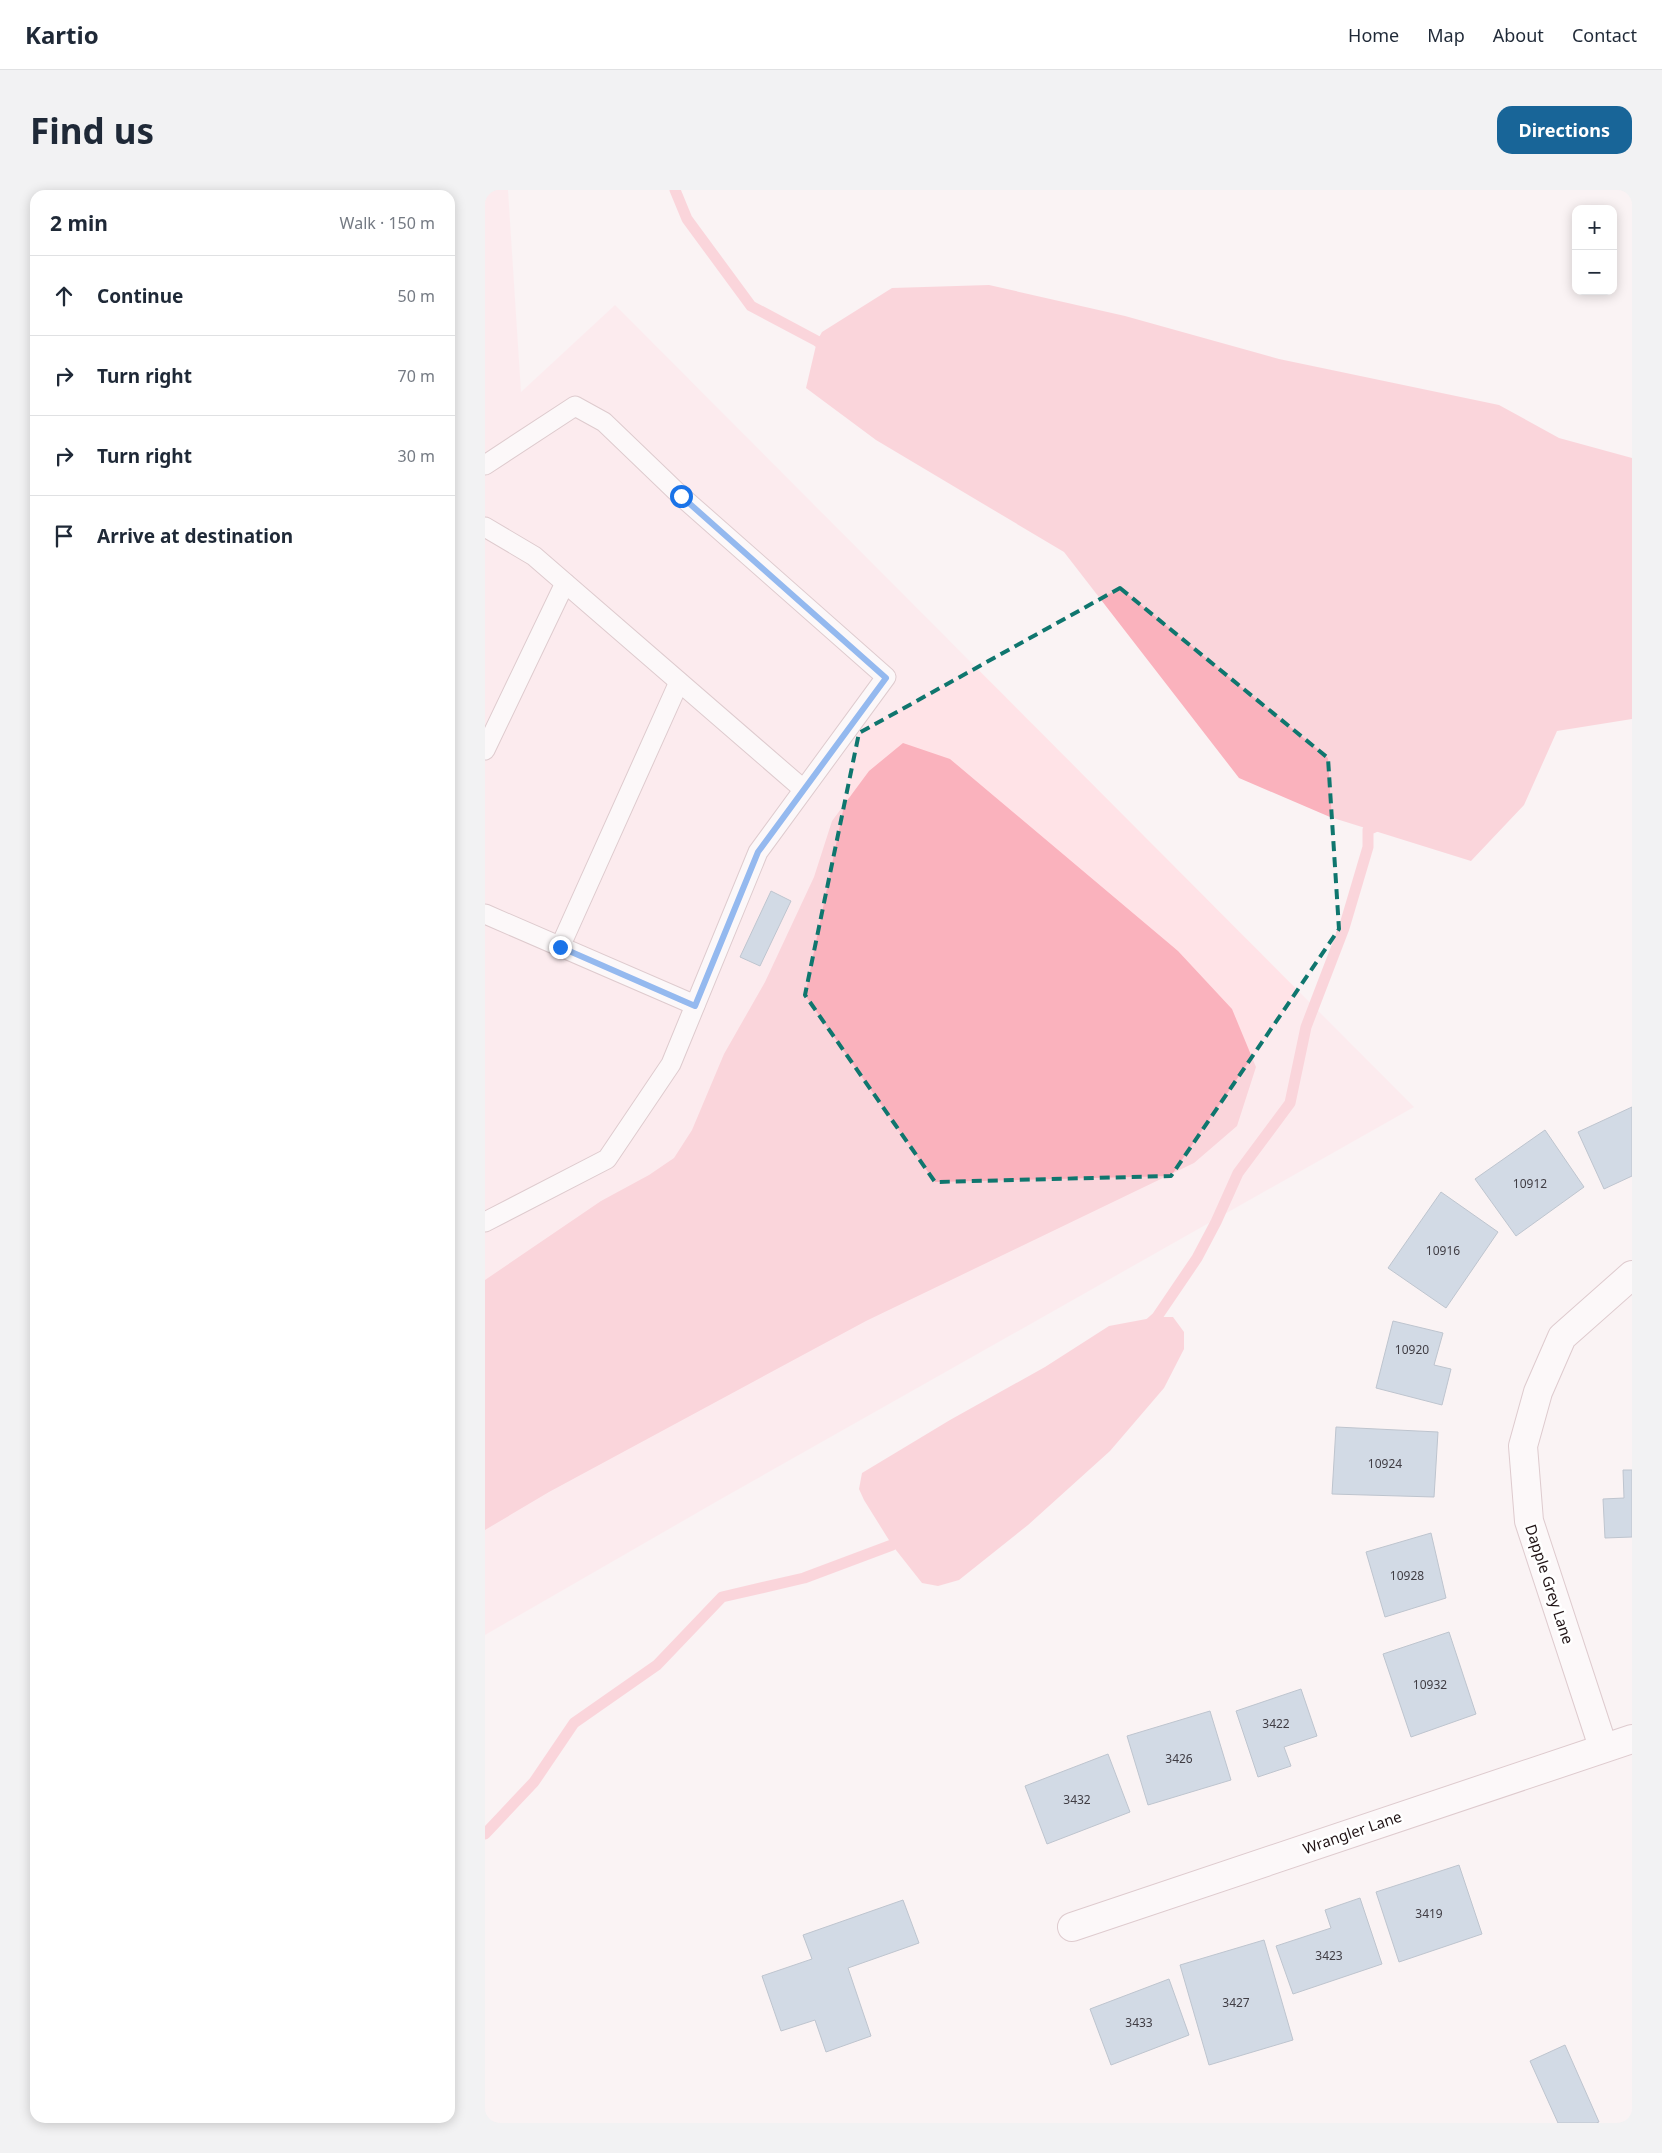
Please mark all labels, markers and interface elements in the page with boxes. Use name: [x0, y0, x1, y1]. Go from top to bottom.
text: Kartio: [25, 18, 99, 51]
text: Home: [1348, 23, 1399, 47]
text: Map: [1427, 23, 1465, 47]
text: About: [1493, 23, 1544, 47]
text: Contact: [1572, 23, 1637, 47]
button: Directions: [1497, 106, 1632, 154]
text: Find us: [30, 107, 154, 154]
map controls: [1572, 205, 1617, 295]
button: +: [1572, 205, 1617, 250]
text: 2 min: [50, 209, 108, 237]
text: Walk · 150 m: [340, 212, 435, 234]
button: −: [1572, 250, 1617, 295]
icon: ahead: [50, 282, 78, 310]
text: Continue: [97, 283, 183, 309]
text: 50 m: [398, 285, 435, 307]
icon: right: [50, 362, 78, 390]
text: Turn right: [97, 363, 192, 389]
text: 70 m: [398, 365, 435, 387]
icon: right: [50, 442, 78, 470]
text: Turn right: [97, 443, 192, 469]
text: 30 m: [398, 445, 435, 467]
route start: [670, 485, 693, 508]
icon: arrive: [50, 522, 78, 550]
text: Arrive at destination: [97, 523, 293, 549]
route end: [549, 936, 572, 959]
house number: 10912: [1513, 1175, 1547, 1192]
house number: 10916: [1426, 1242, 1460, 1259]
house number: 10920: [1395, 1341, 1429, 1358]
house number: 10924: [1368, 1455, 1402, 1472]
street label: Dapple Grey Lane: [1521, 1522, 1579, 1646]
house number: 10928: [1390, 1567, 1424, 1584]
house number: 10932: [1413, 1676, 1447, 1693]
house number: 3422: [1262, 1715, 1290, 1732]
house number: 3426: [1165, 1750, 1193, 1767]
house number: 3432: [1063, 1791, 1091, 1808]
street label: Wrangler Lane: [1300, 1806, 1404, 1858]
house number: 3419: [1415, 1905, 1443, 1922]
house number: 3423: [1315, 1947, 1343, 1964]
house number: 3427: [1222, 1994, 1250, 2011]
house number: 3433: [1125, 2014, 1153, 2031]

